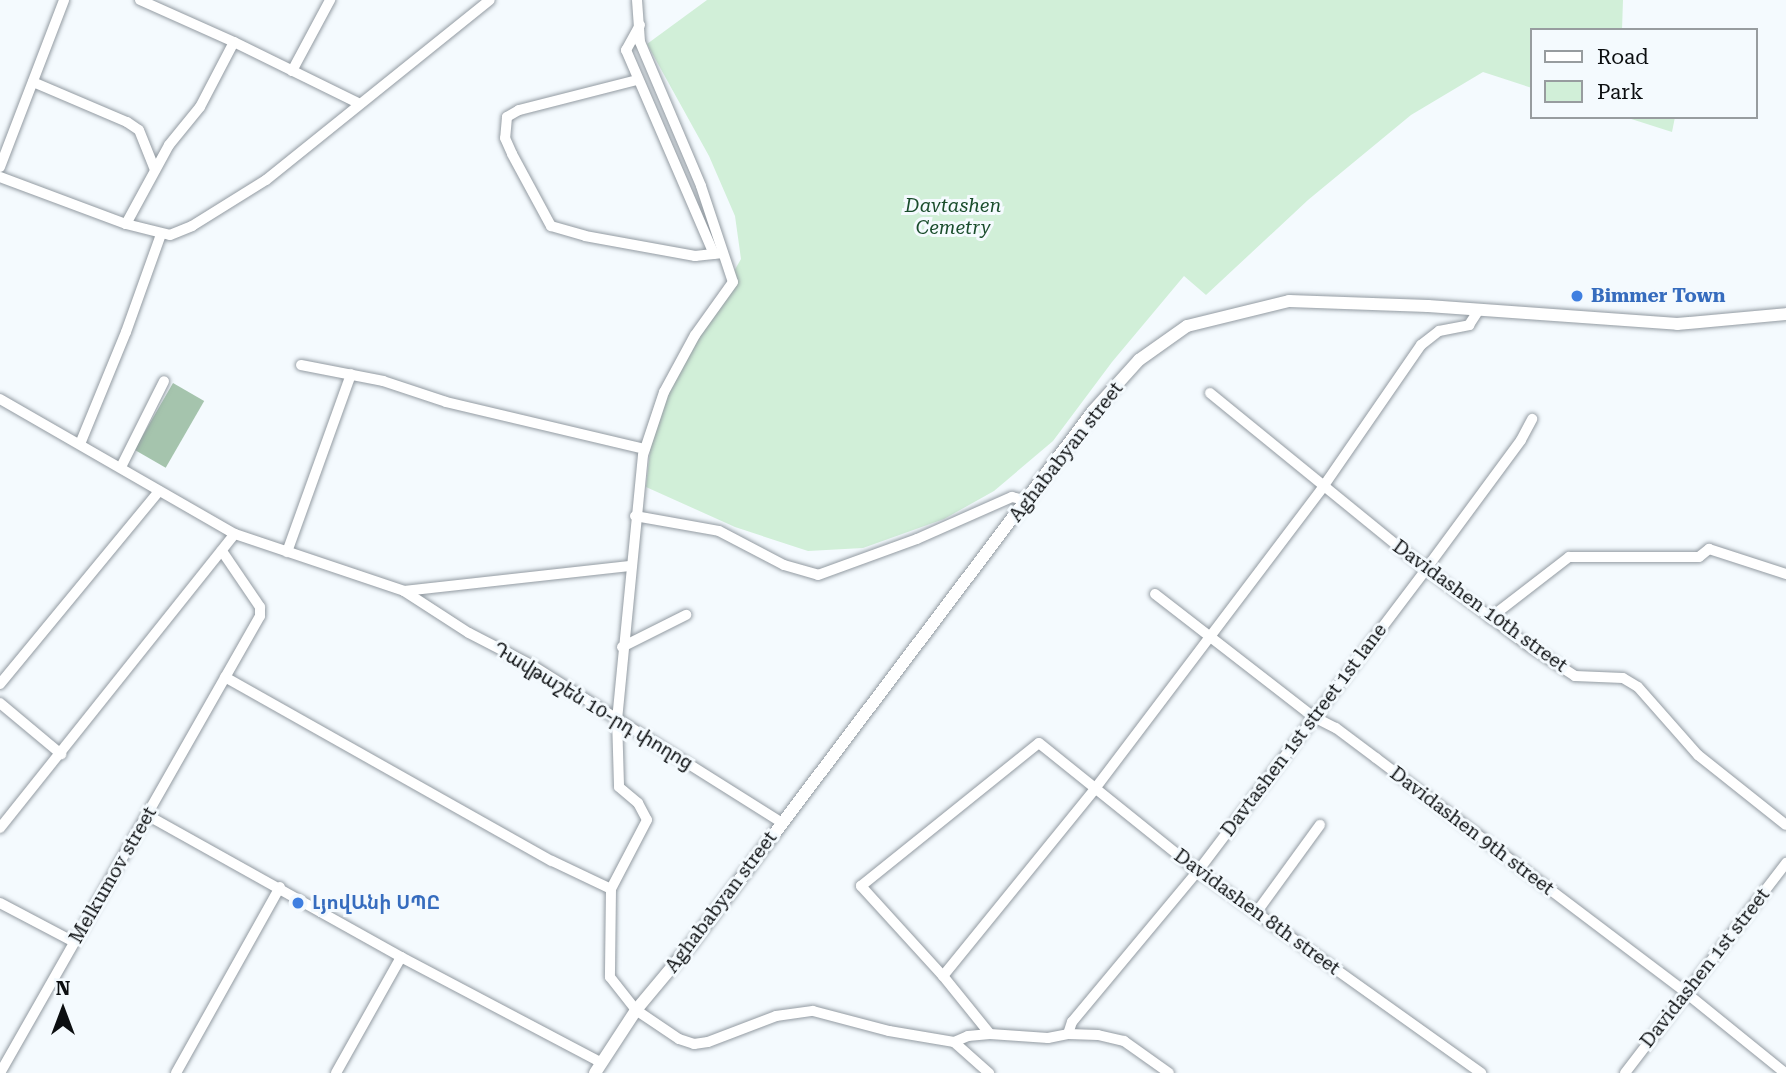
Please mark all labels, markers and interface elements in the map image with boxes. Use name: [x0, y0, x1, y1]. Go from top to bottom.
legend: [1530, 28, 1758, 119]
text: Road: [1597, 45, 1649, 69]
text: Park: [1597, 80, 1643, 104]
park label: Davtashen Cemetry: [905, 195, 1001, 239]
place label: Bimmer Town: [1591, 285, 1726, 307]
marker: Bimmer Town: [1569, 288, 1585, 304]
street label: Aghababyan street: [1004, 378, 1128, 526]
street label: Davidashen 10th street: [1388, 535, 1572, 677]
street label: Davtashen 1st street 1st lane: [1216, 619, 1392, 841]
street label: Դավթաշեն 10-րդ փողոց: [489, 637, 697, 775]
street label: Davidashen 9th street: [1386, 762, 1558, 900]
street label: Melkumov street: [65, 803, 161, 947]
street label: Aghababyan street: [660, 827, 782, 977]
street label: Davidashen 8th street: [1170, 844, 1344, 980]
street label: Davidashen 1st street: [1636, 884, 1774, 1052]
place label: ԼյովԱնի ՍՊԸ: [312, 892, 440, 914]
marker: ԼյովԱնի ՍՊԸ: [290, 895, 306, 911]
north arrow: [28, 975, 98, 1045]
text: N: [56, 977, 70, 1000]

